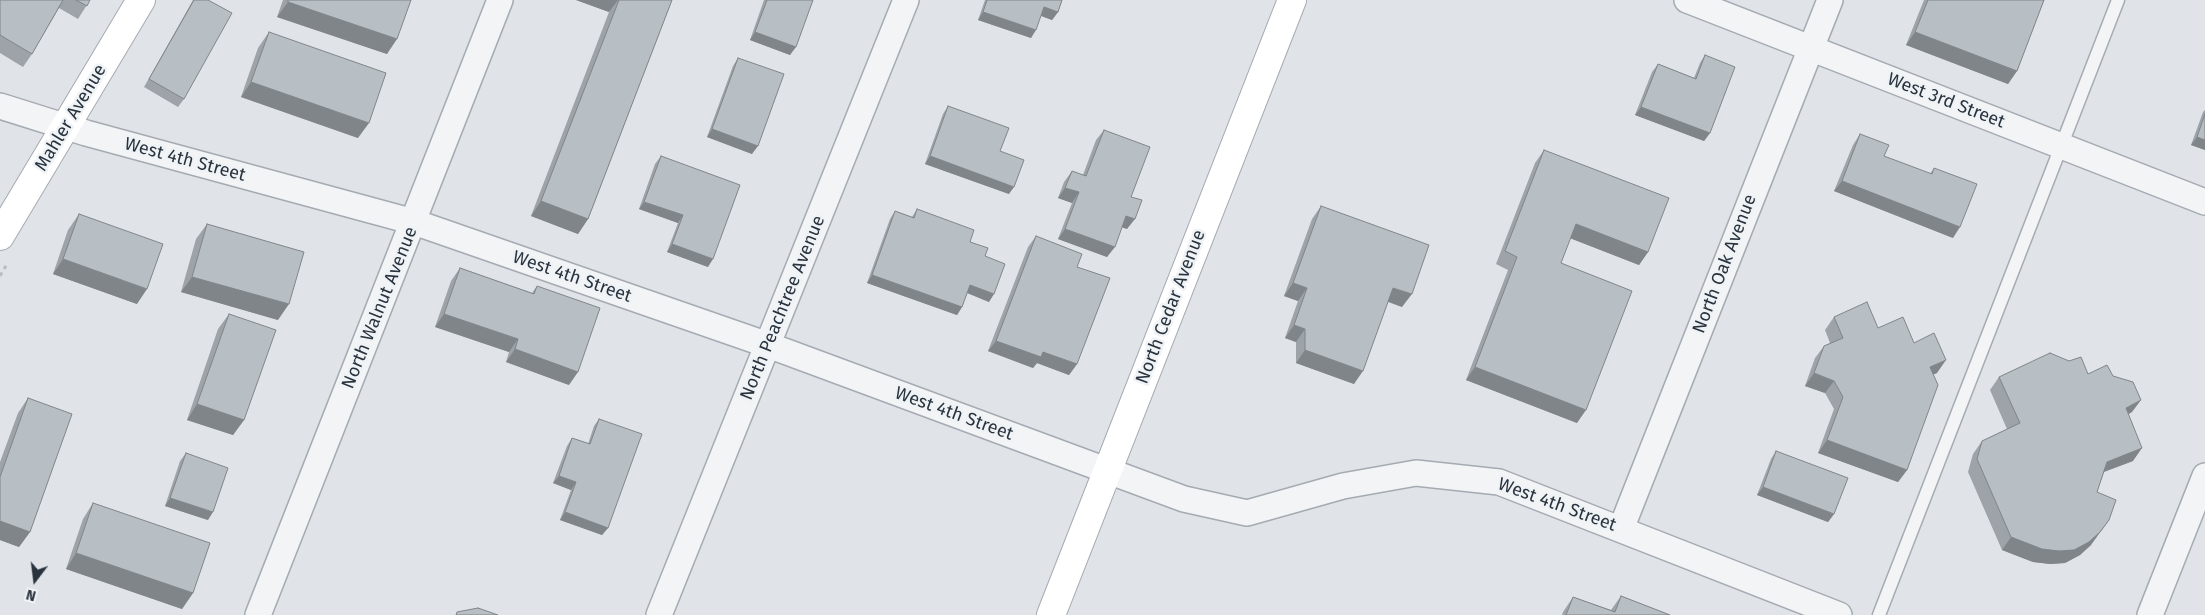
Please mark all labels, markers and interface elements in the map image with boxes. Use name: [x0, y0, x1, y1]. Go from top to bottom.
street label: Mahler Avenue: [31, 61, 111, 175]
street label: West 3rd Street: [1884, 69, 2008, 133]
street label: West 4th Street: [122, 133, 248, 187]
street label: North Oak Avenue: [1689, 191, 1761, 337]
street label: North Peachtree Avenue: [736, 213, 830, 403]
street label: North Walnut Avenue: [338, 224, 422, 392]
street label: North Cedar Avenue: [1132, 227, 1210, 387]
street label: West 4th Street: [510, 247, 634, 307]
street label: West 4th Street: [892, 383, 1016, 445]
street label: West 4th Street: [1495, 474, 1619, 536]
north arrow: [10, 555, 60, 605]
text: N: [24, 586, 38, 604]

